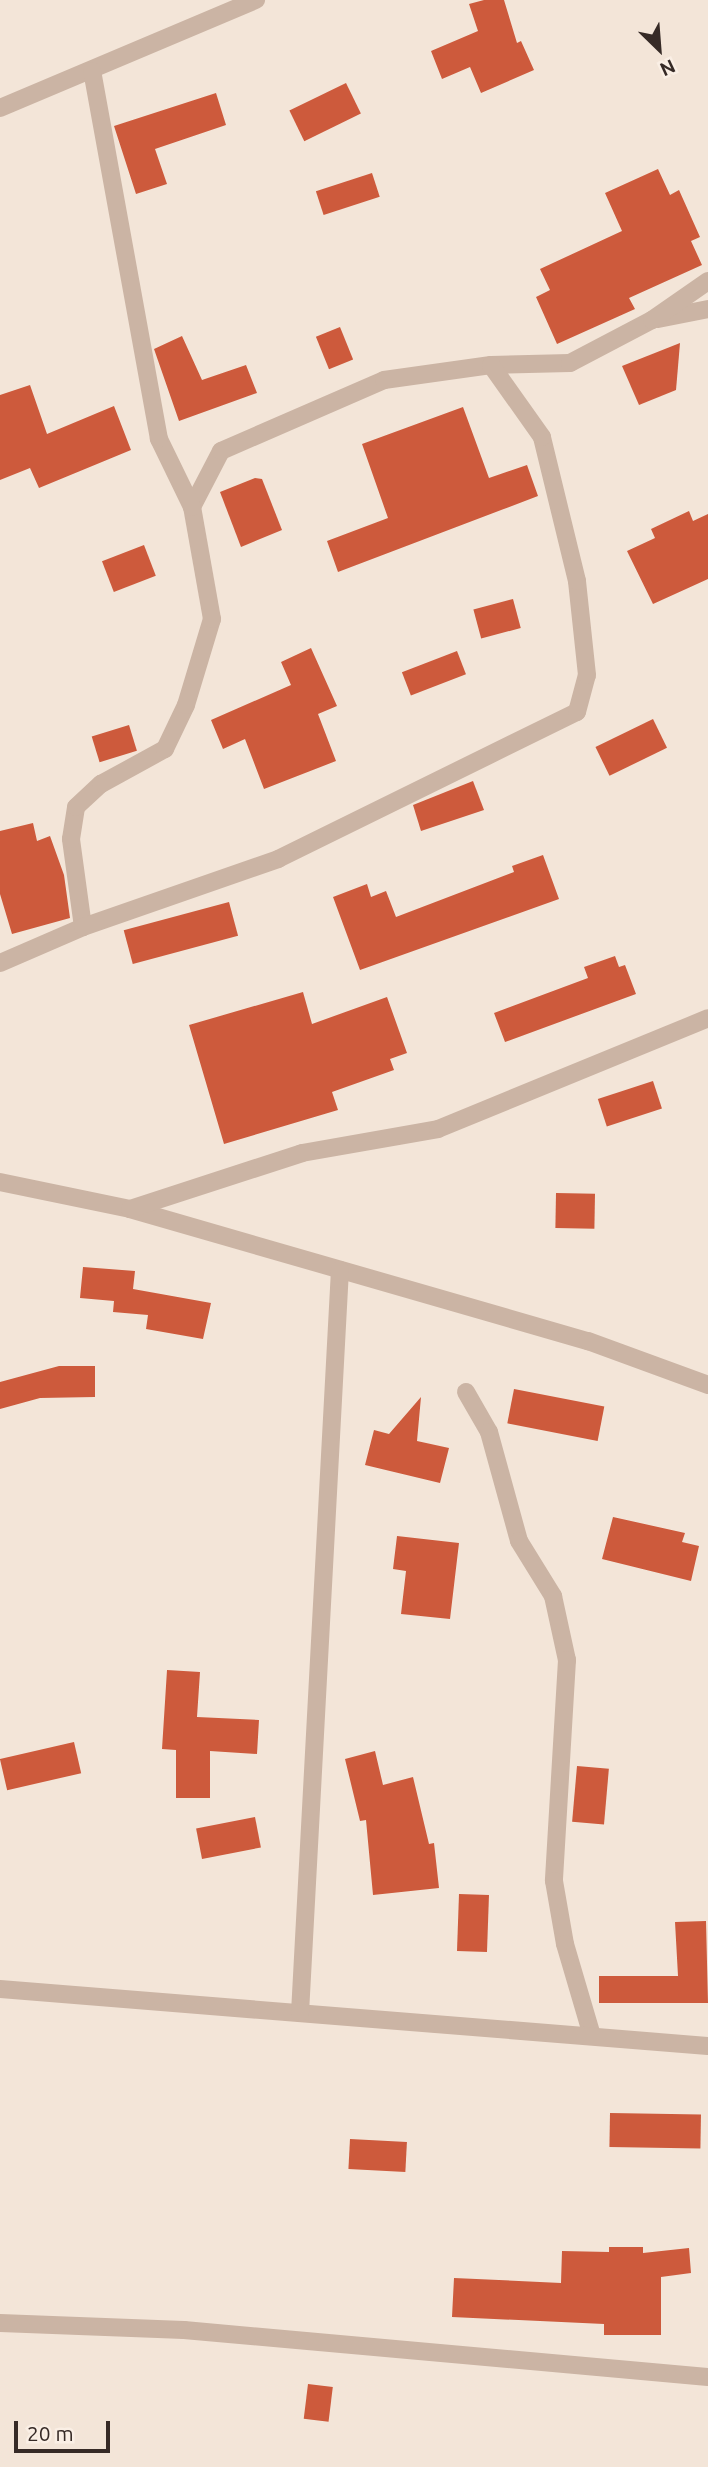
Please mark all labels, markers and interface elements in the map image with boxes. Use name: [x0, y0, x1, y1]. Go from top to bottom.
north arrow: [624, 14, 694, 84]
text: N: [657, 55, 679, 81]
scale bar: [18, 2408, 114, 2452]
text: 20 m: [27, 2421, 74, 2445]

